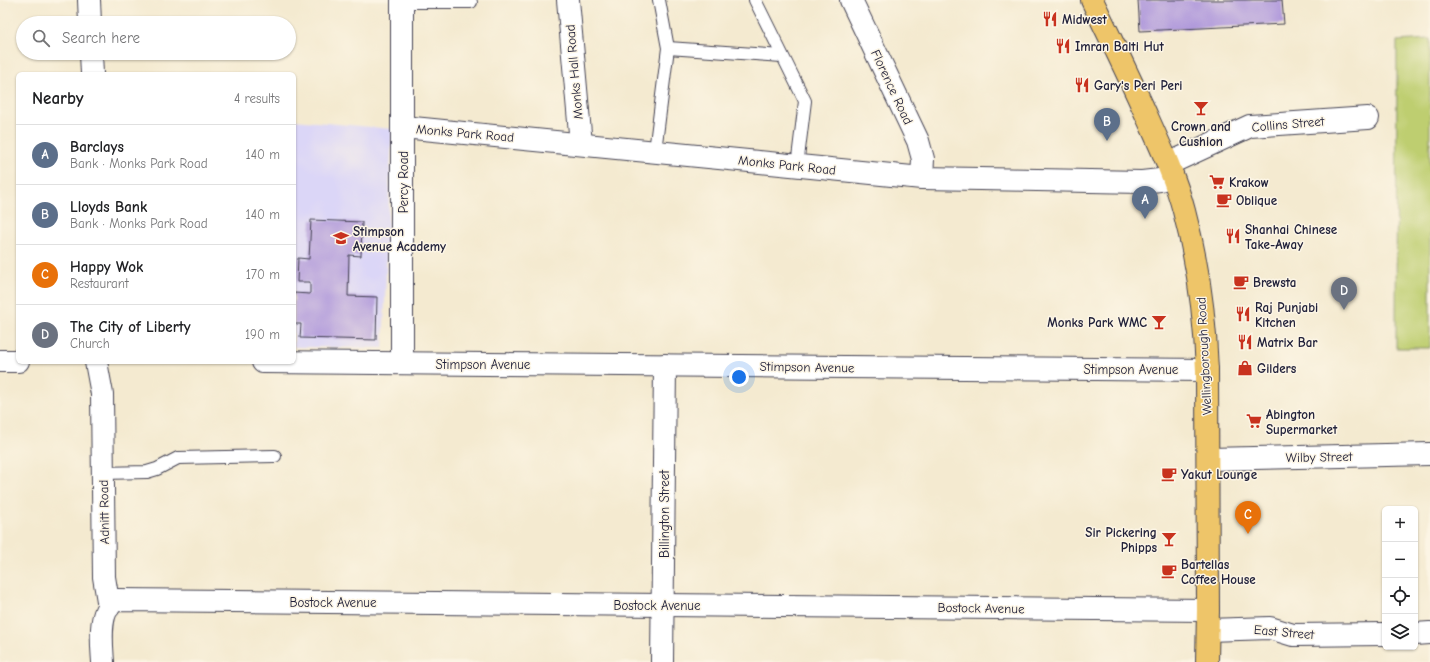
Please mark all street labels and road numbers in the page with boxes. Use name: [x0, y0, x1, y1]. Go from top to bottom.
street label: Monks Hall Road: [562, 24, 586, 120]
street label: Florence Road: [868, 47, 916, 127]
street label: Collins Street: [1251, 113, 1326, 135]
street label: Monks Park Road: [415, 121, 515, 145]
street label: Percy Road: [396, 151, 411, 213]
street label: Monks Park Road: [737, 152, 837, 178]
street label: Wellingborough Road: [1193, 297, 1215, 415]
street label: Stimpson Avenue: [436, 357, 531, 372]
street label: Stimpson Avenue: [759, 359, 855, 375]
street label: Stimpson Avenue: [1084, 362, 1179, 377]
street label: Wilby Street: [1286, 449, 1354, 465]
street label: Billington Street: [657, 469, 672, 558]
street label: Adnitt Road: [96, 480, 112, 544]
street label: Bostock Avenue: [290, 595, 377, 610]
street label: Bostock Avenue: [614, 598, 701, 613]
street label: Bostock Avenue: [937, 600, 1025, 616]
street label: East Street: [1253, 622, 1316, 642]

